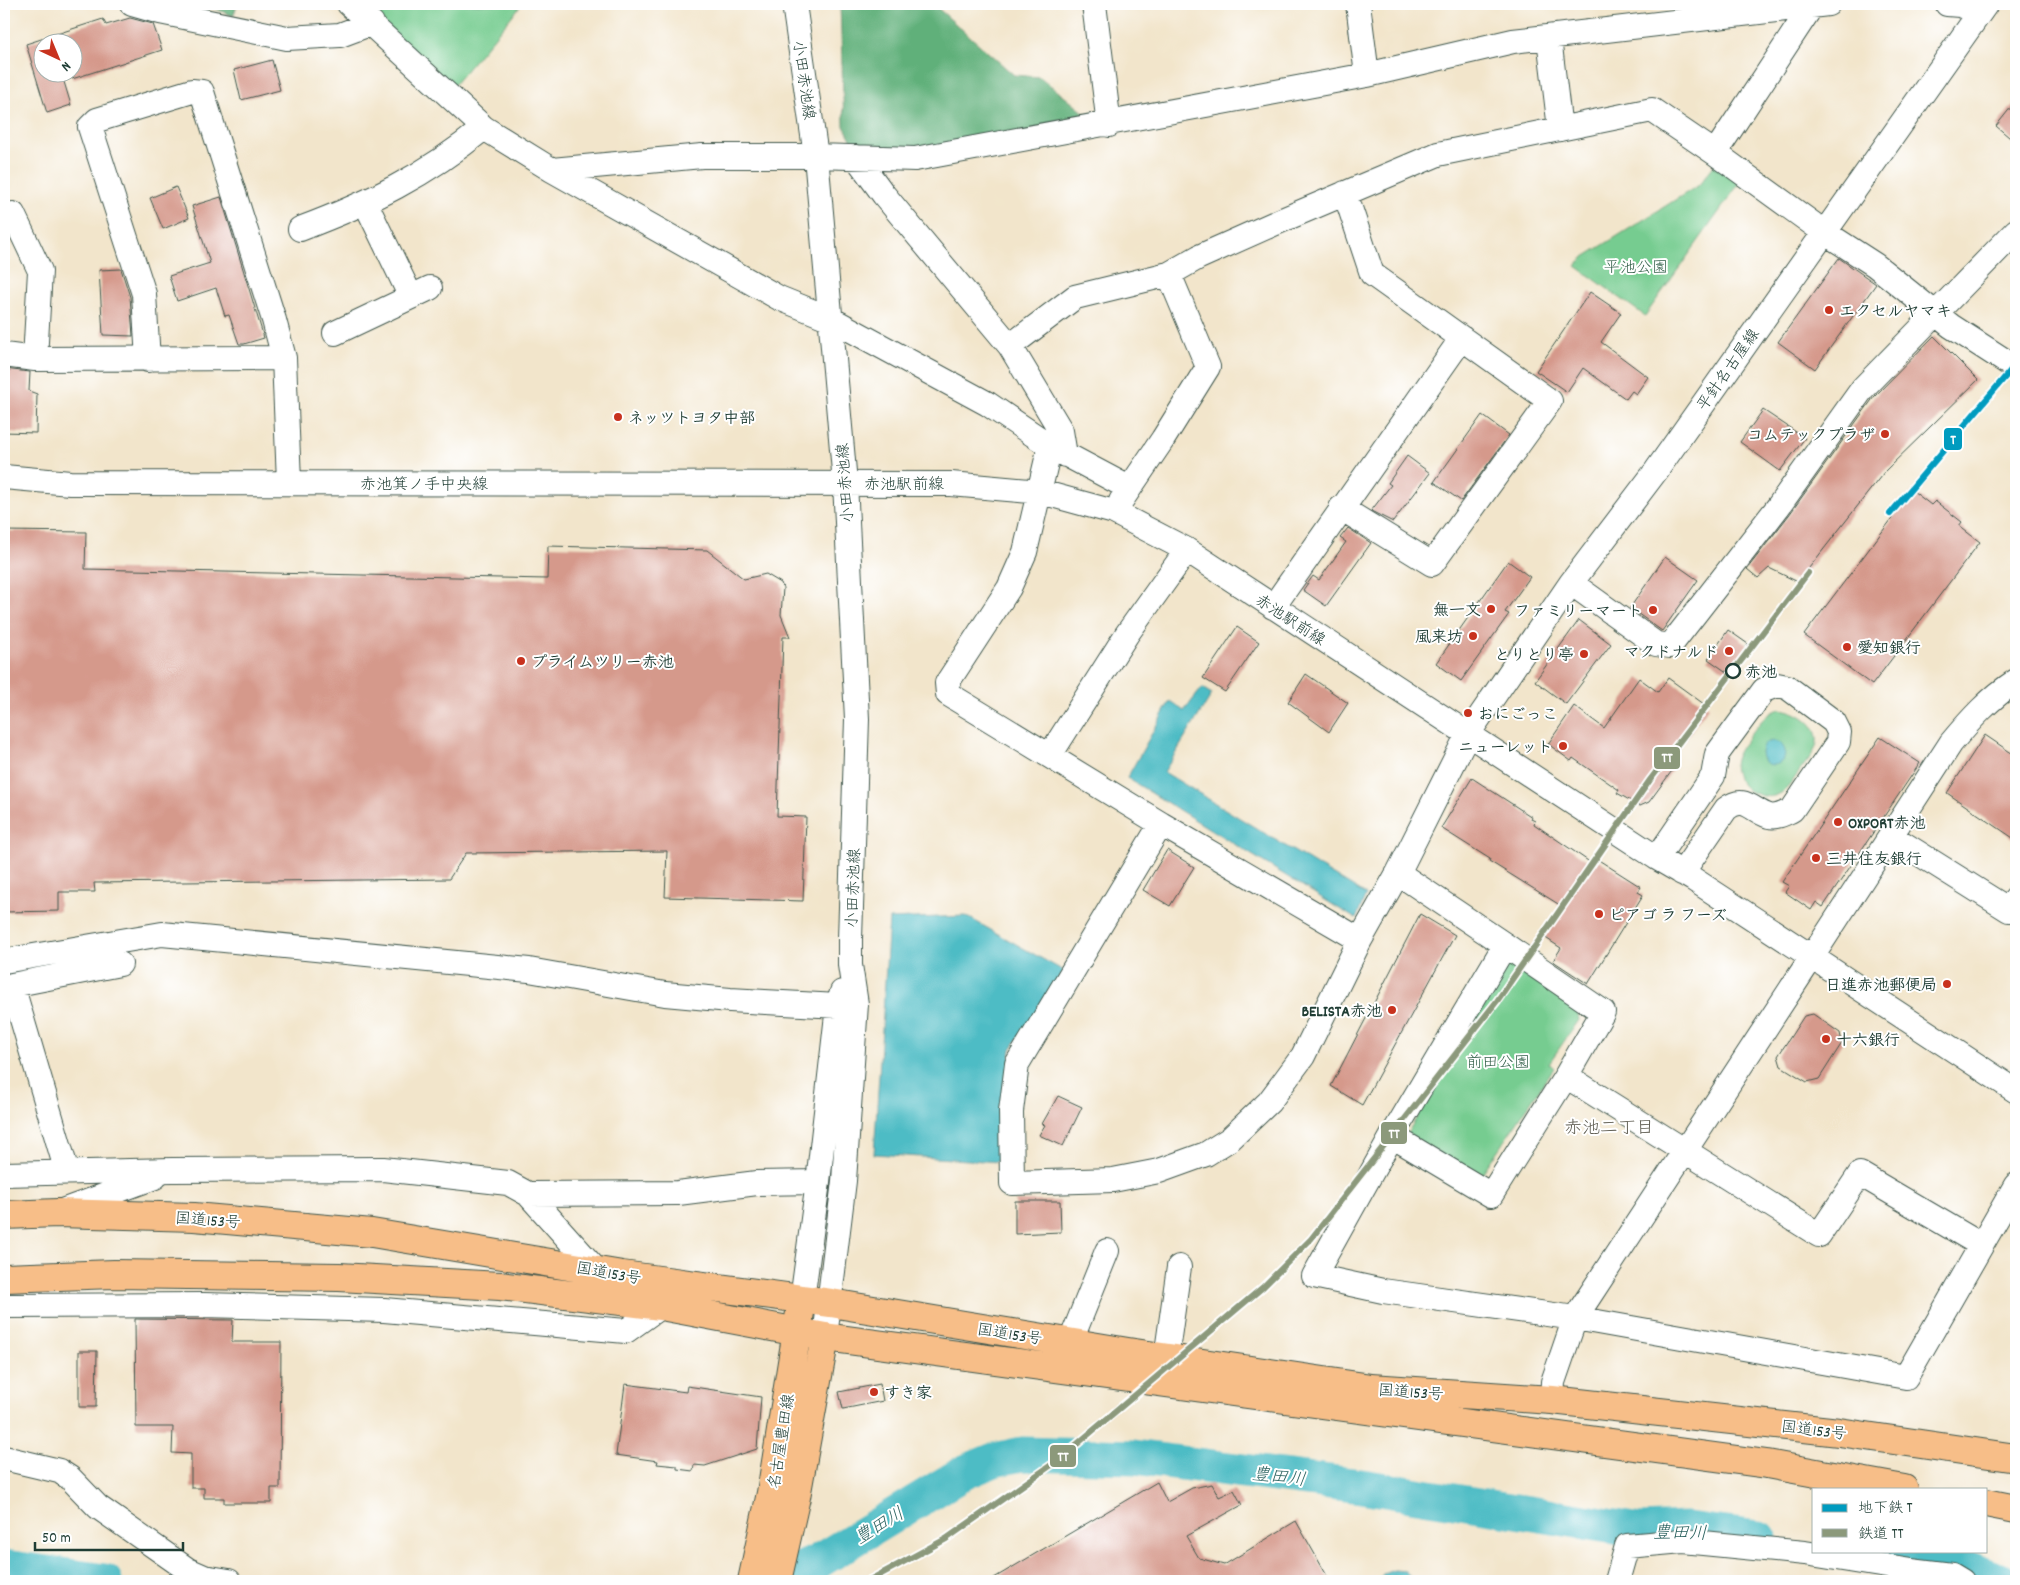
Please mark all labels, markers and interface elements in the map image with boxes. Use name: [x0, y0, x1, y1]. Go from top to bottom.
north arrow: [32, 32, 82, 82]
street label: 小田赤池線: [786, 39, 819, 122]
text: N: [56, 56, 75, 76]
park label: 平池公園: [1604, 257, 1668, 280]
place label: エクセルヤマキ: [1839, 301, 1952, 324]
marker: エクセルヤマキ: [1823, 304, 1835, 316]
street label: 平針名古屋線: [1692, 325, 1766, 416]
place label: ネッツトヨタ中部: [628, 408, 755, 431]
marker: ネッツトヨタ中部: [612, 411, 624, 423]
place label: コムテックプラザ: [1747, 425, 1875, 448]
line badge: T: [1943, 427, 1963, 451]
marker: コムテックプラザ: [1879, 428, 1891, 440]
text: T: [1950, 431, 1956, 451]
street label: 小田赤池線: [832, 442, 861, 524]
street label: 赤池箕ノ手中央線: [360, 474, 488, 497]
street label: 赤池駅前線: [864, 474, 944, 497]
street label: 赤池駅前線: [1250, 590, 1329, 653]
place label: 無一文: [1433, 600, 1481, 623]
place label: ファミリーマート: [1514, 601, 1643, 624]
marker: 無一文: [1485, 603, 1497, 615]
marker: ファミリーマート: [1647, 604, 1659, 616]
place label: 風来坊: [1415, 627, 1463, 650]
marker: 風来坊: [1467, 630, 1479, 642]
place label: 愛知銀行: [1857, 638, 1921, 661]
marker: 愛知銀行: [1841, 641, 1853, 653]
place label: マクドナルド: [1624, 642, 1719, 665]
place label: とりとり亭: [1494, 645, 1574, 668]
marker: マクドナルド: [1723, 645, 1735, 657]
marker: とりとり亭: [1578, 648, 1590, 660]
place label: プライムツリー赤池: [531, 652, 674, 675]
marker: プライムツリー赤池: [515, 655, 527, 667]
place label: 赤池: [1745, 662, 1777, 685]
marker: 赤池: [1725, 663, 1741, 679]
place label: おにごっこ: [1478, 704, 1558, 727]
marker: おにごっこ: [1462, 707, 1474, 719]
place label: ニューレット: [1458, 737, 1553, 760]
marker: ニューレット: [1557, 740, 1569, 752]
line badge: TT: [1653, 746, 1681, 770]
text: TT: [1661, 749, 1673, 769]
place label: OXPORT赤池: [1848, 813, 1925, 836]
marker: OXPORT赤池: [1832, 816, 1844, 828]
street label: 小田赤池線: [842, 848, 867, 928]
place label: 三井住友銀行: [1826, 849, 1922, 872]
marker: 三井住友銀行: [1810, 852, 1822, 864]
place label: ピアゴ ラ フーズ: [1609, 905, 1727, 928]
marker: ピアゴ ラ フーズ: [1593, 908, 1605, 920]
place label: 日進赤池郵便局: [1825, 975, 1937, 998]
marker: 日進赤池郵便局: [1941, 978, 1953, 990]
place label: BELISTA赤池: [1301, 1001, 1382, 1024]
marker: BELISTA赤池: [1386, 1004, 1398, 1016]
place label: 十六銀行: [1836, 1030, 1900, 1053]
marker: 十六銀行: [1820, 1033, 1832, 1045]
park label: 前田公園: [1466, 1052, 1530, 1075]
district label: 赤池二丁目: [1564, 1117, 1654, 1142]
line badge: TT: [1380, 1121, 1408, 1145]
text: TT: [1388, 1125, 1400, 1145]
street label: 国道153号: [174, 1208, 242, 1235]
street label: 国道153号: [574, 1257, 643, 1292]
street label: 国道153号: [975, 1319, 1044, 1352]
street label: 国道153号: [1377, 1380, 1445, 1407]
place label: すき家: [884, 1383, 932, 1406]
marker: すき家: [868, 1386, 880, 1398]
street label: 名古屋豊田線: [764, 1392, 801, 1491]
street label: 国道153号: [1780, 1416, 1848, 1447]
line badge: TT: [1049, 1444, 1077, 1468]
text: TT: [1057, 1448, 1069, 1468]
water label: 豊田川: [1250, 1463, 1307, 1494]
legend: [1812, 1488, 1988, 1552]
text: 地下鉄 T: [1858, 1498, 1912, 1520]
water label: 豊田川: [851, 1503, 910, 1552]
scale bar: [35, 1520, 182, 1552]
water label: 豊田川: [1653, 1522, 1707, 1547]
text: 鉄道 TT: [1858, 1524, 1903, 1546]
text: 50 m: [42, 1528, 71, 1550]

